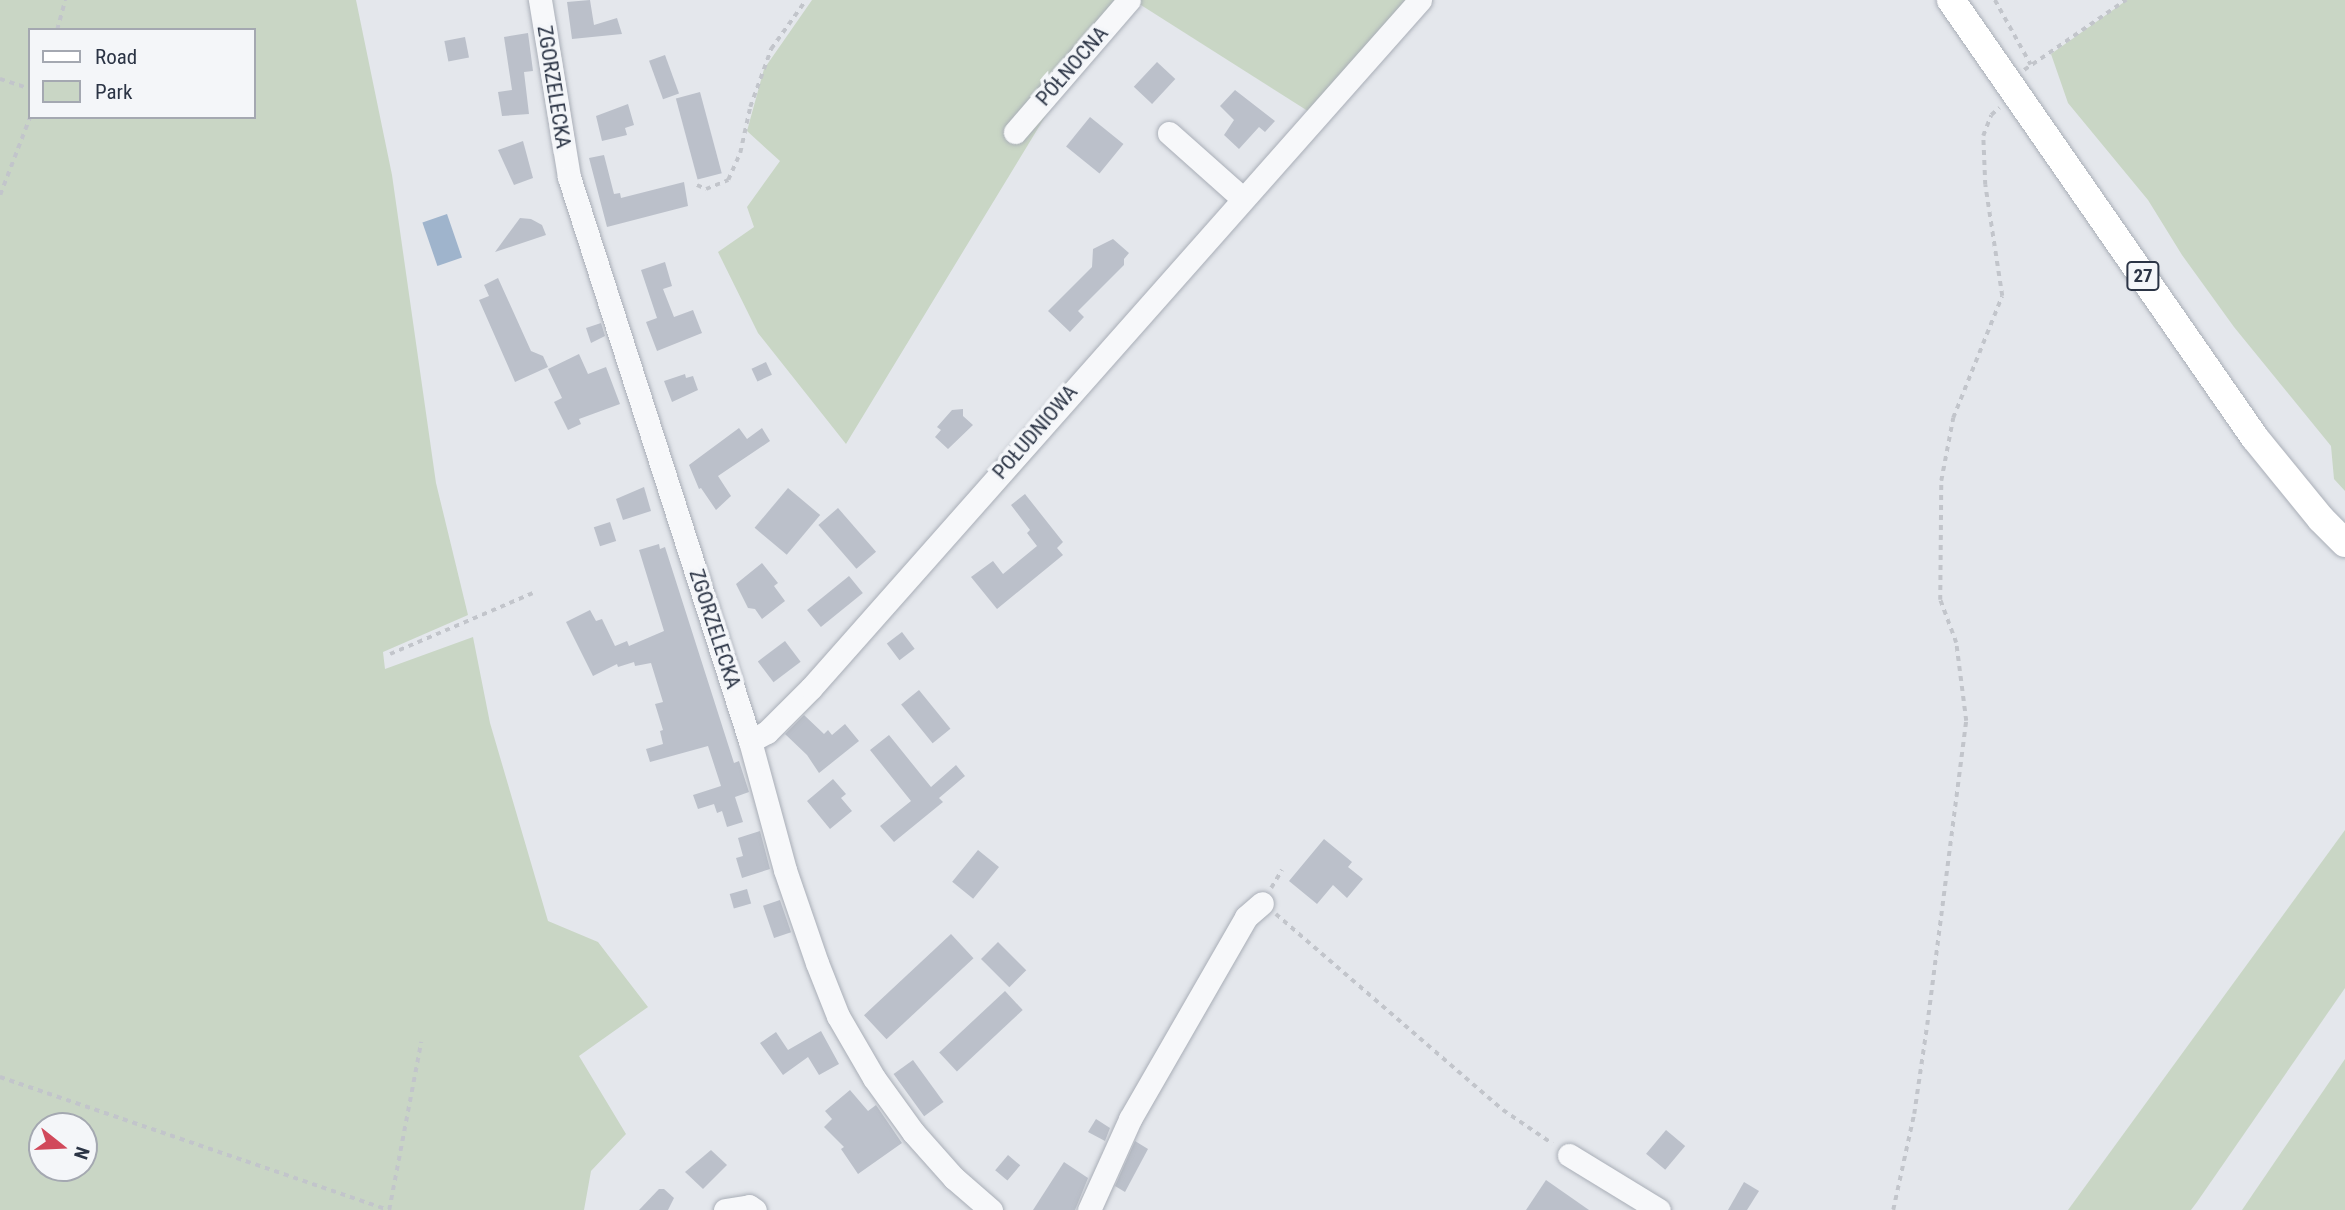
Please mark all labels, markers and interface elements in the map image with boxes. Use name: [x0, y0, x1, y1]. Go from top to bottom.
street label: PÓŁNOCNA: [1031, 21, 1113, 111]
street label: ZGORZELECKA: [532, 24, 576, 150]
legend: [28, 28, 256, 119]
text: Road: [95, 45, 137, 69]
text: Park: [95, 80, 132, 104]
road number: 27: [2126, 260, 2160, 292]
street label: POŁUDNIOWA: [987, 380, 1083, 484]
street label: ZGORZELECKA: [684, 566, 746, 692]
north arrow: [28, 1112, 98, 1182]
text: N: [69, 1144, 94, 1162]

